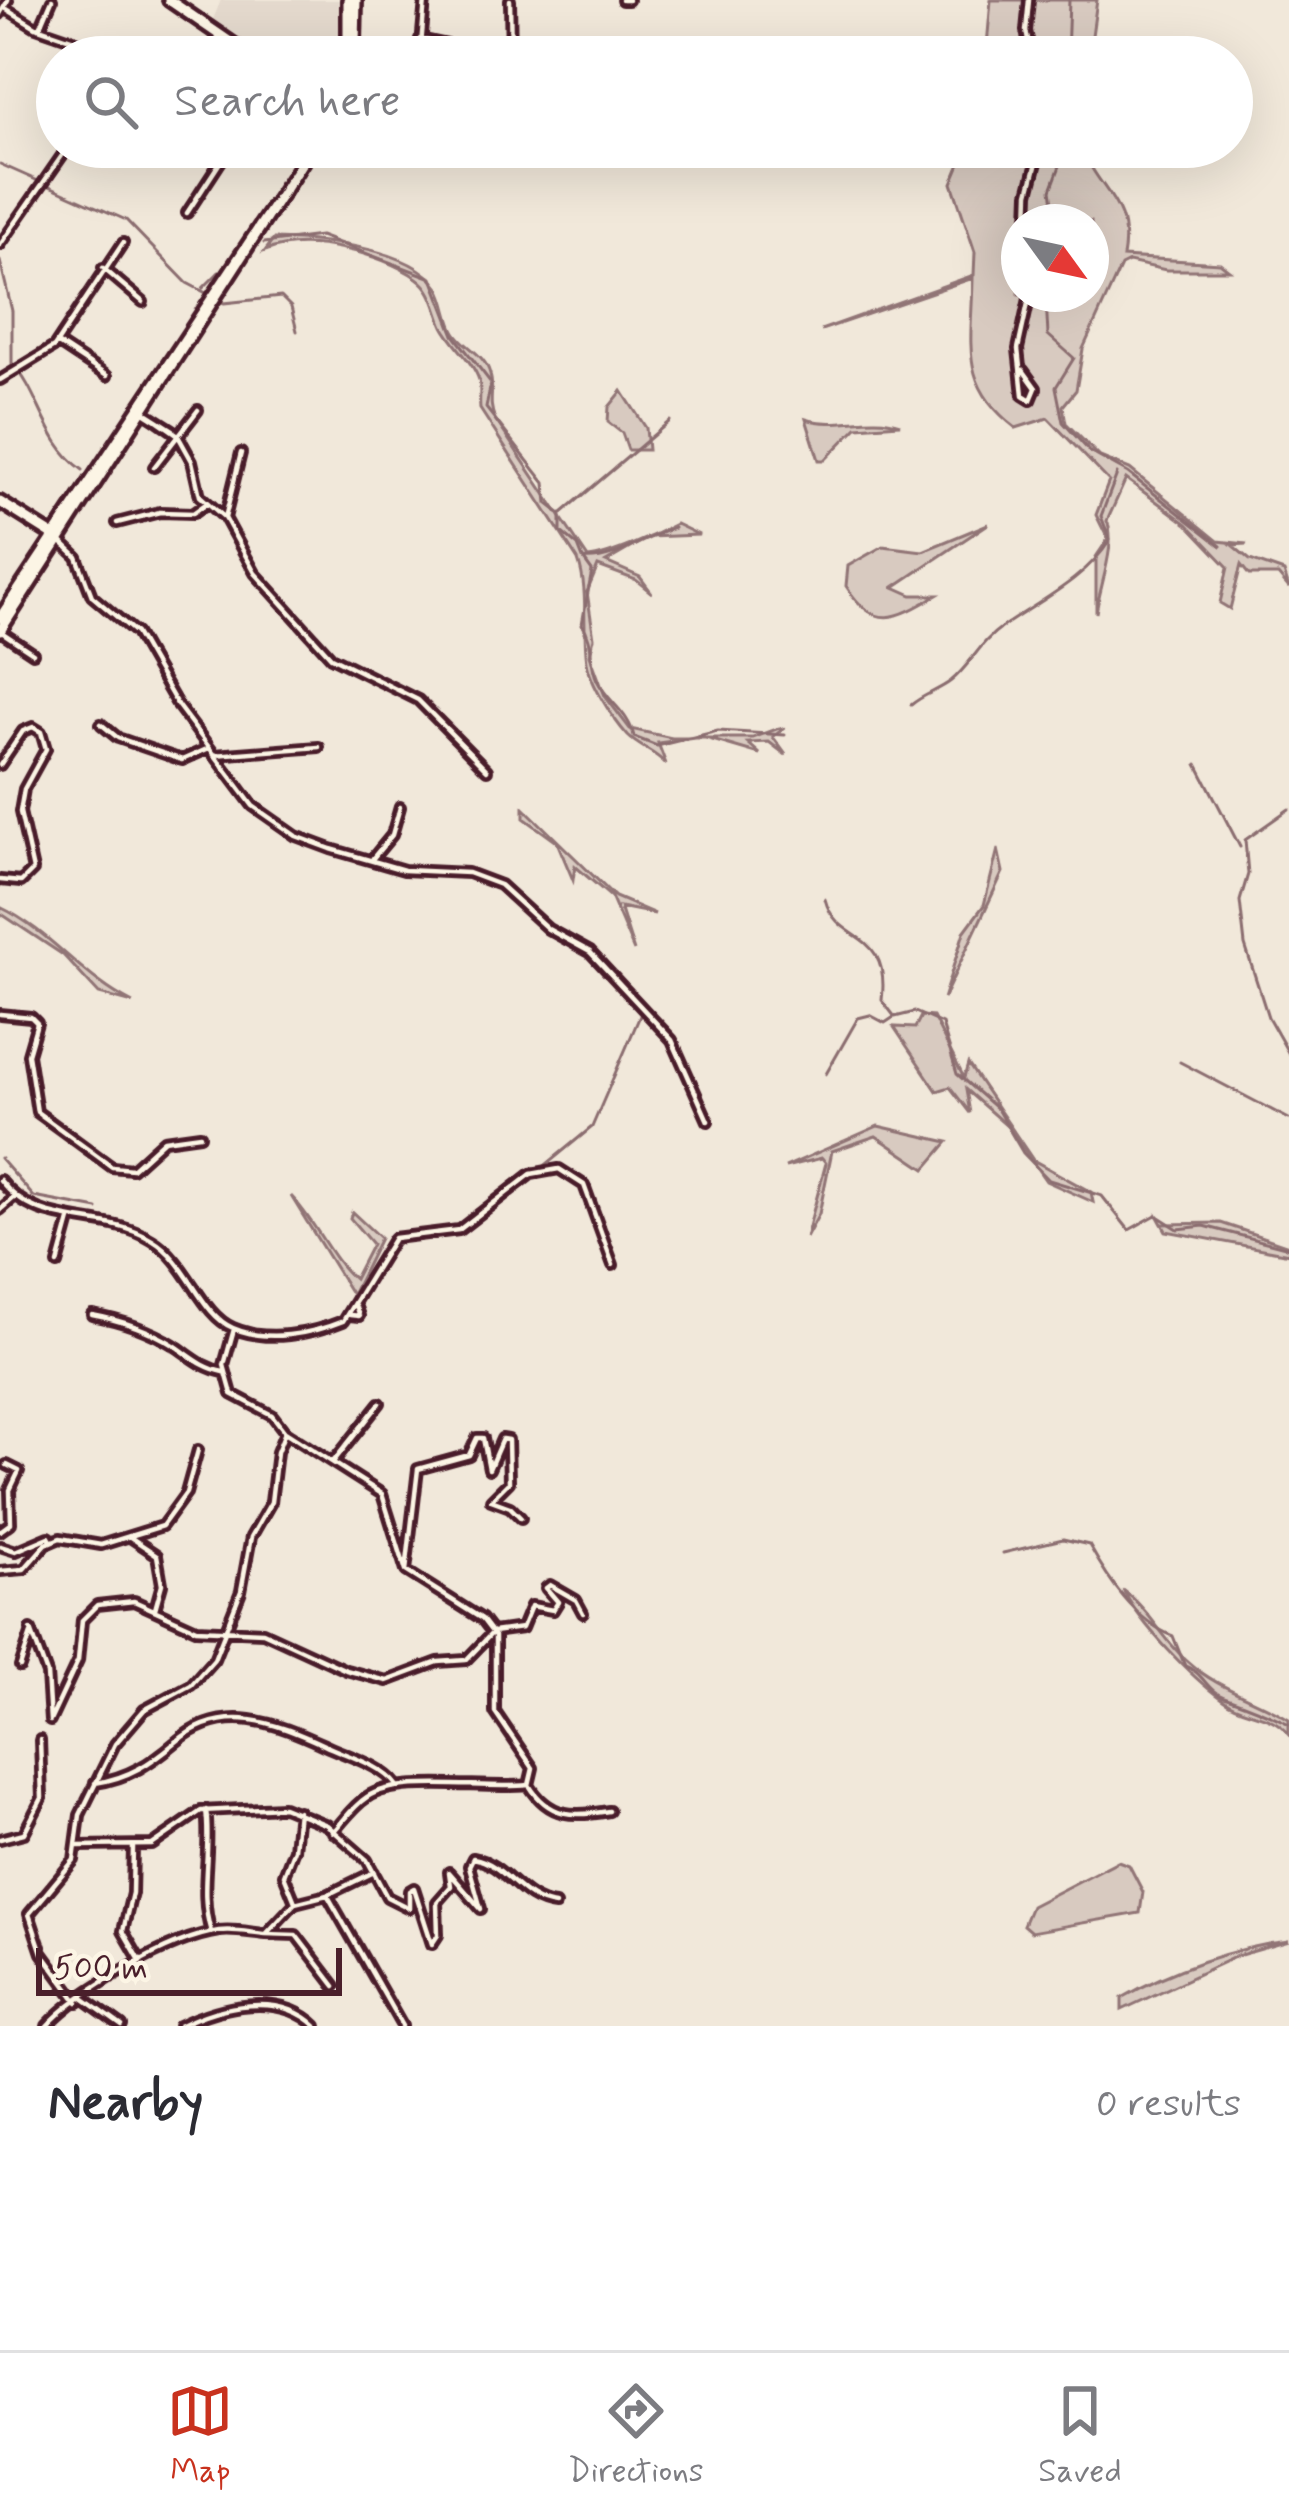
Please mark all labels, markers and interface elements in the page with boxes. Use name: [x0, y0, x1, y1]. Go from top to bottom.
search box: [36, 36, 1253, 168]
icon: search: [78, 69, 144, 135]
text: Search here: [174, 73, 401, 132]
north arrow: [1001, 204, 1109, 312]
scale bar: [36, 1942, 342, 1995]
text: 500 m: [54, 1947, 148, 1991]
text: Nearby: [48, 2071, 203, 2137]
text: 0 results: [1096, 2079, 1241, 2130]
tab: Map: [167, 2378, 233, 2494]
tab: Directions: [568, 2378, 704, 2494]
tab: Saved: [1038, 2378, 1122, 2494]

